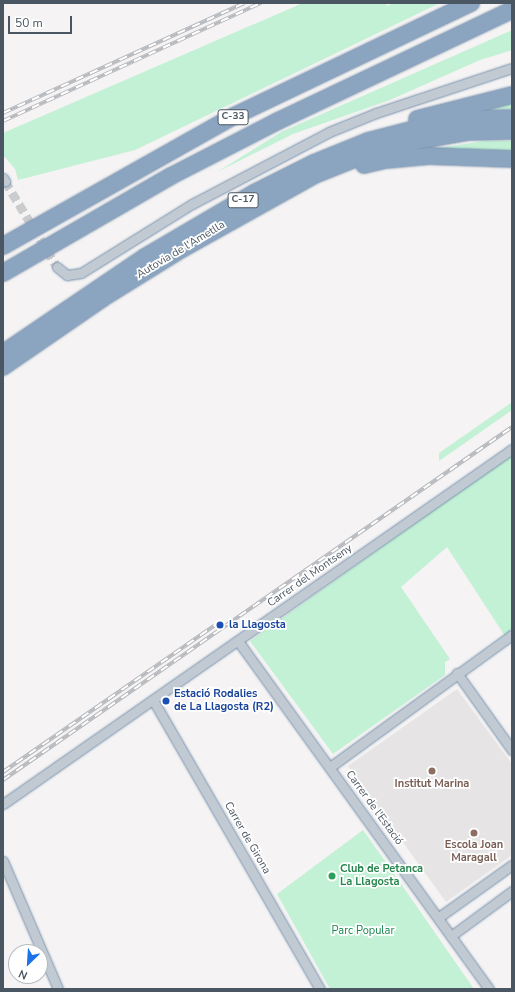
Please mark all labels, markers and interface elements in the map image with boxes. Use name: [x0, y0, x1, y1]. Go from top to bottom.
scale bar: [10, 8, 74, 34]
text: 50 m: [15, 15, 43, 31]
road number: C-33: [217, 109, 249, 125]
road number: C-17: [227, 192, 259, 208]
street label: Autovia de l'Ametlla: [134, 218, 228, 282]
street label: Carrer del Montseny: [265, 542, 355, 610]
place label: la Llagosta: [229, 618, 286, 632]
marker: la Llagosta: [214, 619, 226, 631]
place label: Estació Rodalies de La Llagosta (R2): [174, 688, 274, 714]
marker: Estació Rodalies de La Llagosta (R2): [161, 696, 171, 706]
marker: Institut Marina: [427, 766, 437, 776]
street label: Carrer de l'Estació: [343, 768, 405, 848]
place label: Institut Marina: [395, 777, 469, 791]
street label: Carrer de Girona: [221, 800, 273, 876]
marker: Escola Joan Maragall: [469, 828, 479, 838]
place label: Escola Joan Maragall: [445, 839, 503, 865]
place label: Club de Petanca La Llagosta: [340, 863, 423, 889]
marker: Club de Petanca La Llagosta: [327, 871, 337, 881]
park label: Parc Popular: [332, 924, 394, 938]
north arrow: [8, 944, 48, 984]
text: N: [16, 966, 30, 983]

